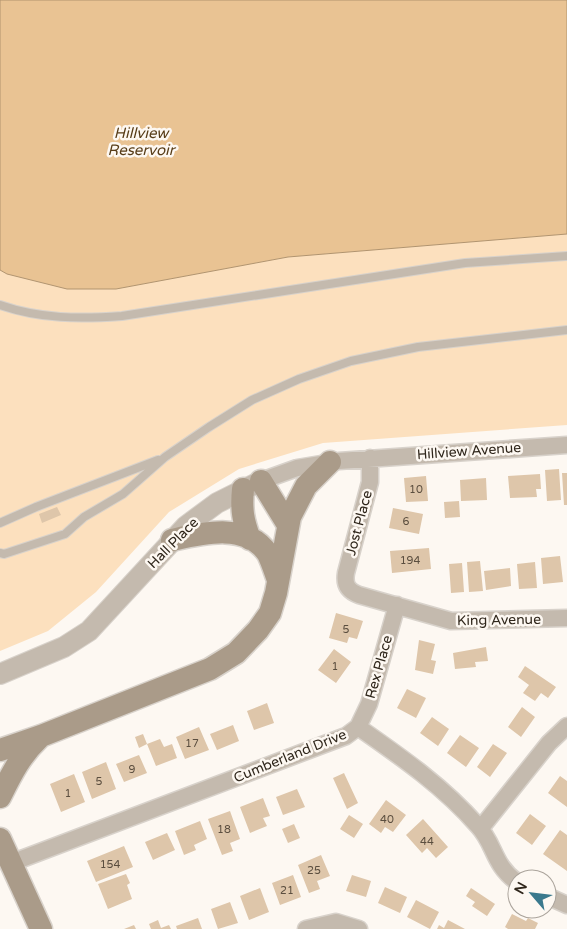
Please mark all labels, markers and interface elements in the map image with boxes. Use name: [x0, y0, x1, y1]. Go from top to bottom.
water label: Hillview Reservoir: [107, 124, 177, 159]
street label: Hillview Avenue: [416, 439, 522, 463]
house number: 10: [409, 483, 423, 496]
street label: Jost Place: [342, 489, 376, 557]
street label: Hall Place: [144, 514, 202, 572]
house number: 6: [403, 515, 410, 528]
house number: 194: [400, 554, 420, 567]
street label: King Avenue: [457, 611, 541, 629]
house number: 5: [343, 623, 350, 636]
street label: Rex Place: [362, 633, 396, 701]
house number: 1: [332, 660, 338, 673]
street label: Cumberland Drive: [231, 726, 349, 786]
house number: 17: [185, 737, 199, 750]
house number: 9: [129, 763, 136, 776]
house number: 5: [96, 775, 103, 788]
house number: 1: [65, 787, 71, 800]
house number: 40: [380, 813, 394, 826]
house number: 18: [217, 823, 231, 836]
house number: 44: [420, 835, 434, 848]
house number: 154: [100, 858, 120, 871]
house number: 25: [307, 864, 321, 877]
north arrow: [507, 869, 557, 919]
text: N: [511, 879, 531, 897]
house number: 21: [280, 884, 294, 897]

